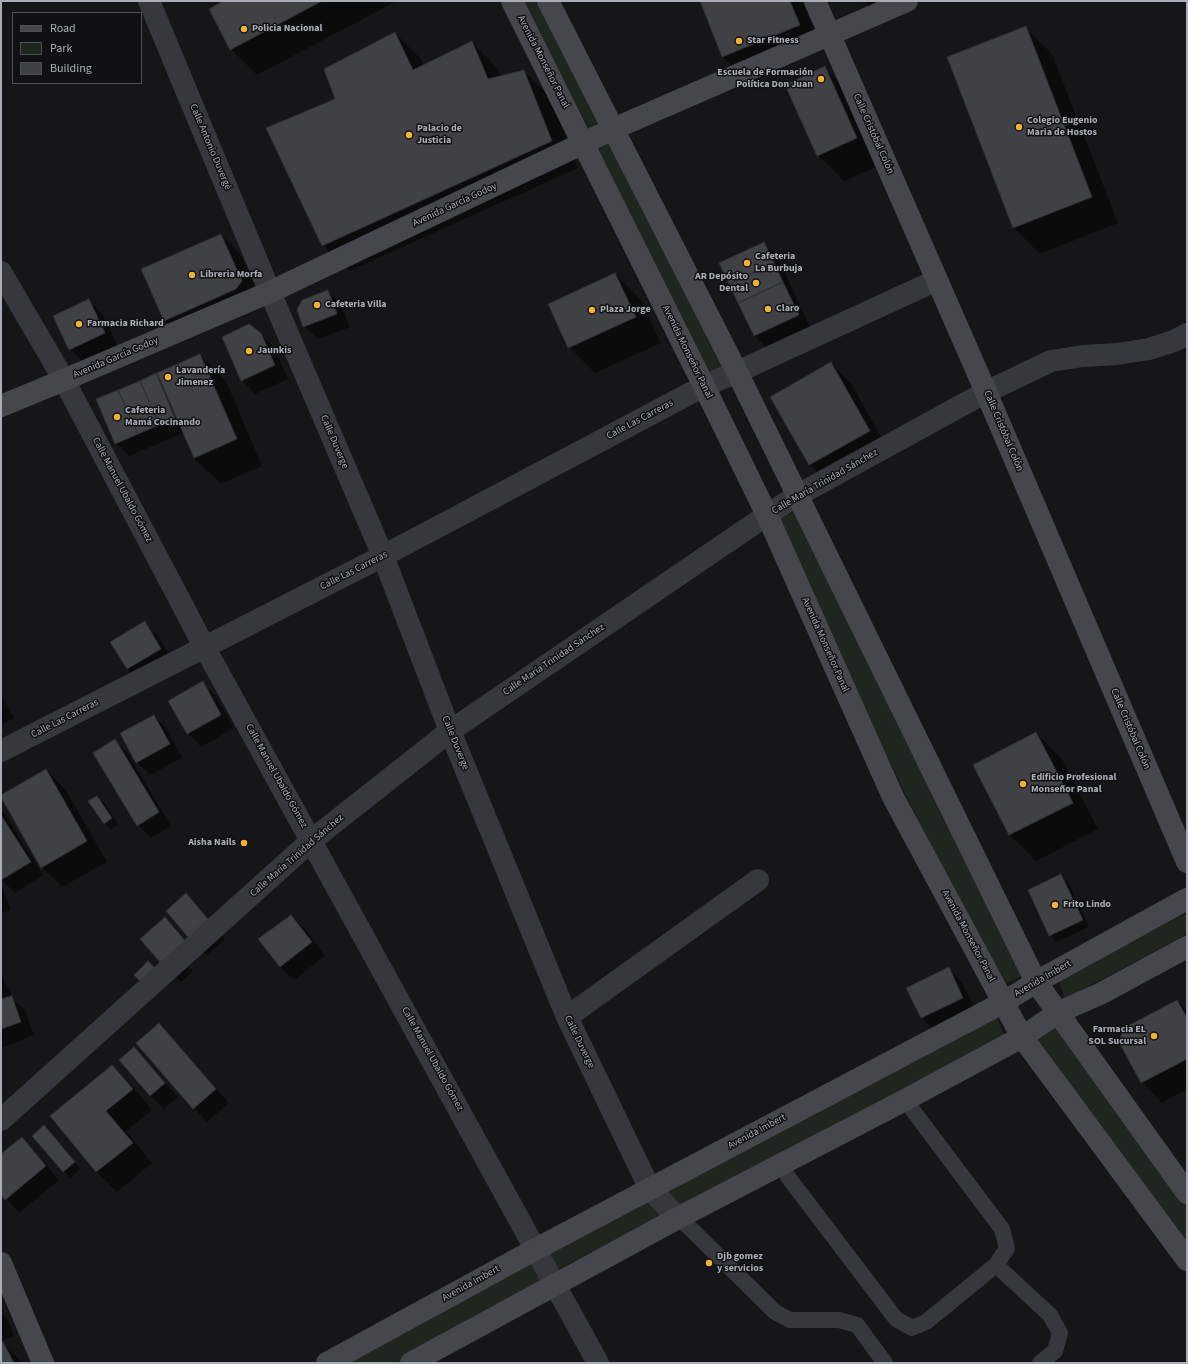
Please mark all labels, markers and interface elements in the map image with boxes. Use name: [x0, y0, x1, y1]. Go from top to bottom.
legend: [12, 12, 142, 84]
street label: Avenida Monseñor Panal: [514, 14, 572, 110]
text: Road: [50, 20, 76, 37]
place label: Policia Nacional: [252, 23, 322, 35]
marker: Policia Nacional: [239, 24, 249, 34]
place label: Star Fitness: [747, 35, 799, 47]
marker: Star Fitness: [734, 36, 744, 46]
text: Park: [50, 40, 72, 57]
text: Building: [50, 60, 92, 77]
place label: Escuela de Formación Política Don Juan: [717, 67, 813, 90]
marker: Escuela de Formación Política Don Juan: [816, 74, 826, 84]
street label: Calle Cristóbal Colón: [850, 92, 896, 176]
street label: Calle Antonio Duvergé: [186, 102, 234, 192]
place label: Colegio Eugenio Maria de Hostos: [1027, 115, 1097, 138]
marker: Colegio Eugenio Maria de Hostos: [1014, 122, 1024, 132]
place label: Palacio de Justicia: [417, 123, 462, 146]
marker: Palacio de Justicia: [404, 130, 414, 140]
street label: Avenida García Godoy: [411, 180, 499, 230]
place label: Cafeteria La Burbuja: [755, 251, 803, 274]
marker: Cafeteria La Burbuja: [742, 258, 752, 268]
place label: Libreria Morfa: [200, 269, 262, 281]
marker: Libreria Morfa: [187, 270, 197, 280]
place label: AR Depósito Dental: [695, 271, 748, 294]
marker: AR Depósito Dental: [751, 278, 761, 288]
place label: Cafeteria Villa: [325, 299, 387, 311]
marker: Cafeteria Villa: [312, 300, 322, 310]
street label: Avenida Monseñor Panal: [659, 303, 715, 401]
place label: Claro: [776, 303, 799, 315]
place label: Plaza Jorge: [600, 304, 651, 316]
marker: Claro: [763, 304, 773, 314]
marker: Plaza Jorge: [587, 305, 597, 315]
place label: Farmacia Richard: [87, 318, 164, 330]
marker: Farmacia Richard: [74, 319, 84, 329]
street label: Avenida García Godoy: [72, 335, 160, 381]
place label: Jaunkis: [257, 345, 291, 357]
marker: Jaunkis: [244, 346, 254, 356]
place label: Lavandería Jimenez: [176, 365, 225, 388]
marker: Lavandería Jimenez: [163, 372, 173, 382]
street label: Calle Cristóbal Colón: [981, 389, 1025, 473]
street label: Calle Las Carreras: [605, 397, 675, 443]
place label: Cafeteria Mamá Cocinando: [125, 405, 201, 428]
marker: Cafeteria Mamá Cocinando: [112, 412, 122, 422]
street label: Calle Duverge: [317, 413, 351, 471]
street label: Calle Manuel Ubaldo Gómez: [89, 436, 155, 544]
street label: Calle María Trinidad Sánchez: [770, 447, 880, 517]
street label: Calle Las Carreras: [318, 549, 390, 593]
street label: Avenida Monseñor Panal: [799, 596, 851, 694]
street label: Calle María Trinidad Sánchez: [501, 621, 607, 699]
street label: Calle Cristóbal Colón: [1108, 687, 1152, 771]
street label: Calle Las Carreras: [29, 697, 101, 741]
street label: Calle Duverge: [439, 714, 471, 772]
street label: Calle Manuel Ubaldo Gómez: [242, 722, 310, 830]
place label: Edificio Profesional Monseñor Panal: [1031, 772, 1116, 796]
marker: Edificio Profesional Monseñor Panal: [1018, 779, 1028, 789]
street label: Calle María Trinidad Sánchez: [248, 812, 346, 900]
place label: Aisha Nails: [188, 837, 236, 849]
marker: Aisha Nails: [239, 838, 249, 848]
street label: Avenida Monseñor Panal: [939, 888, 997, 984]
place label: Frito Lindo: [1063, 899, 1111, 911]
marker: Frito Lindo: [1050, 900, 1060, 910]
street label: Avenida Imbert: [1012, 958, 1074, 1000]
street label: Calle Manuel Ubaldo Gómez: [398, 1005, 466, 1113]
street label: Calle Duverge: [561, 1014, 597, 1070]
place label: Farmacia EL SOL Sucursal: [1088, 1024, 1146, 1048]
marker: Farmacia EL SOL Sucursal: [1149, 1031, 1159, 1041]
street label: Avenida Imbert: [726, 1112, 788, 1152]
place label: Djb gomez y servicios: [717, 1251, 763, 1274]
marker: Djb gomez y servicios: [704, 1258, 714, 1268]
street label: Avenida Imbert: [440, 1263, 502, 1305]

